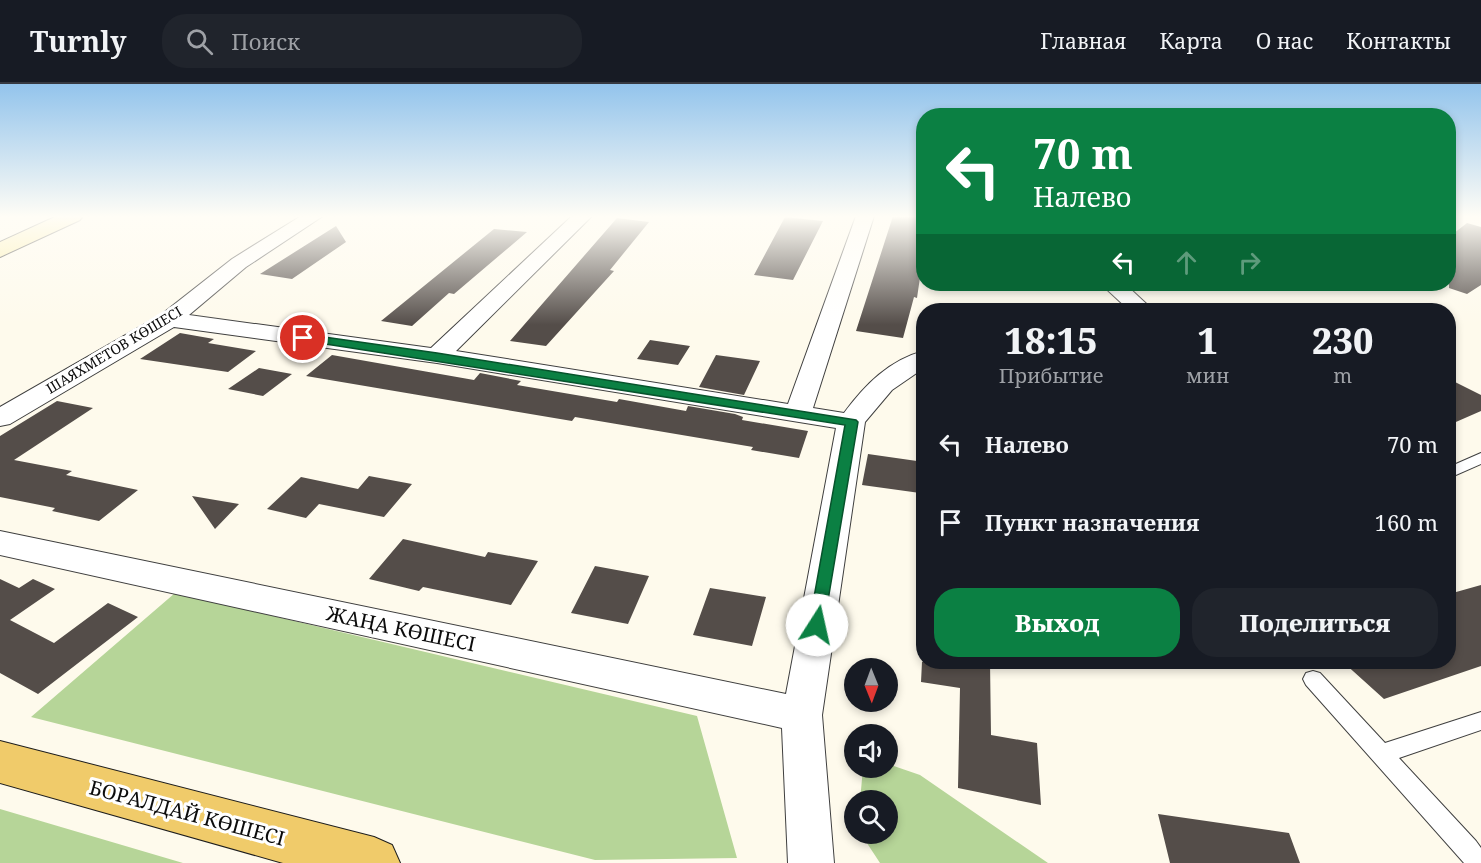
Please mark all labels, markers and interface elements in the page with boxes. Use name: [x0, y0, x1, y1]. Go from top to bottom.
search box: [162, 14, 582, 68]
text: Turnly: [30, 22, 126, 60]
icon: search: [183, 25, 216, 58]
text: Поиск: [231, 26, 300, 56]
text: Главная: [1040, 27, 1127, 55]
text: Карта: [1160, 27, 1223, 55]
text: О нас: [1256, 27, 1313, 55]
text: Контакты: [1346, 27, 1451, 55]
text: 70 m: [1033, 124, 1133, 181]
icon: left: [934, 132, 1012, 210]
text: Налево: [1033, 178, 1131, 215]
icon: left: [1107, 246, 1140, 279]
icon: ahead: [1170, 246, 1203, 279]
icon: right: [1233, 246, 1266, 279]
street label: ШАЯХМЕТОВ КӨШЕСІ: [42, 301, 185, 398]
pin: [277, 312, 328, 363]
text: 18:15: [1005, 316, 1097, 365]
text: 1: [1198, 316, 1218, 365]
text: 230: [1312, 316, 1373, 365]
icon: arrive: [286, 321, 319, 354]
text: Прибытие: [999, 362, 1103, 389]
text: мин: [1186, 362, 1229, 389]
text: m: [1333, 362, 1352, 389]
icon: left: [934, 428, 967, 461]
text: Налево: [985, 429, 1069, 459]
text: 70 m: [1387, 429, 1438, 459]
icon: arrive: [934, 506, 967, 539]
text: Пункт назначения: [985, 507, 1199, 537]
text: 160 m: [1375, 507, 1438, 537]
button: Выход: [934, 588, 1180, 657]
button: Поделиться: [1192, 588, 1438, 657]
position arrow: [785, 593, 849, 657]
street label: ЖАҢА КӨШЕСІ: [323, 599, 478, 657]
north arrow: [844, 658, 898, 712]
map controls: [844, 658, 898, 844]
button: sound: [844, 724, 898, 778]
street label: БОРАЛДАЙ КӨШЕСІ: [86, 773, 288, 852]
button: search: [844, 790, 898, 844]

